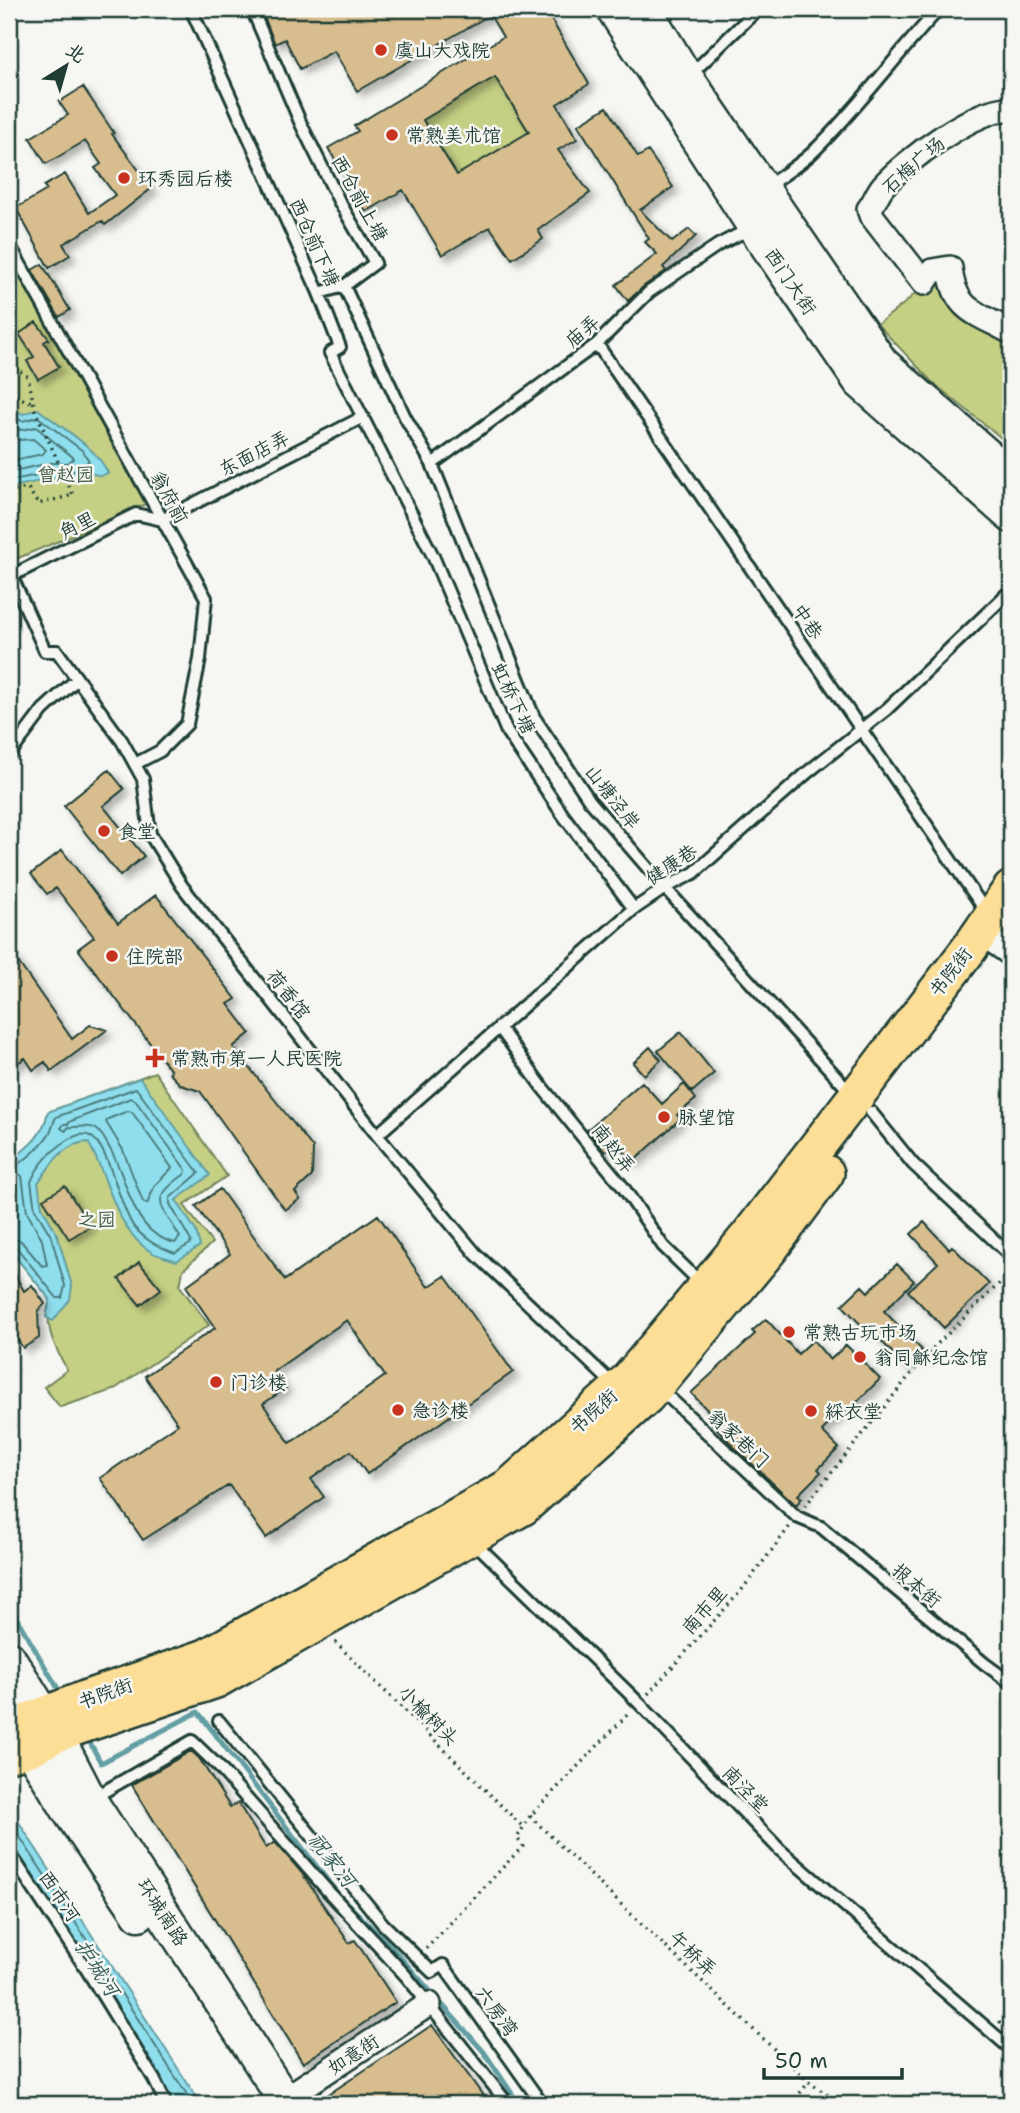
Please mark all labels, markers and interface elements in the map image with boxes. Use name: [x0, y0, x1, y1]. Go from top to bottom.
north arrow: [32, 32, 102, 102]
text: 北: [61, 37, 91, 69]
place label: 虞山大戏院: [395, 38, 490, 63]
marker: 虞山大戏院: [373, 42, 389, 58]
place label: 常熟美术馆: [406, 123, 501, 148]
marker: 常熟美术馆: [384, 127, 400, 143]
street label: 石梅广场: [876, 131, 950, 200]
street label: 西仓前上塘: [326, 151, 394, 246]
place label: 环秀园后楼: [138, 166, 233, 191]
marker: 环秀园后楼: [116, 170, 132, 186]
street label: 西仓前下塘: [284, 194, 345, 291]
street label: 西门大街: [759, 243, 822, 320]
street label: 庙弄: [560, 310, 605, 353]
street label: 东面店弄: [215, 425, 294, 482]
park label: 曾赵园: [37, 462, 95, 487]
street label: 翁府前: [145, 466, 194, 528]
street label: 角里: [55, 506, 100, 545]
street label: 中巷: [787, 599, 829, 644]
street label: 虹桥下塘: [486, 658, 541, 738]
street label: 山塘泾岸: [579, 760, 646, 835]
place label: 食堂: [118, 819, 156, 844]
marker: 食堂: [96, 823, 112, 839]
street label: 健康巷: [641, 838, 702, 890]
street label: 书院街: [923, 942, 978, 1002]
place label: 住院部: [126, 944, 183, 969]
marker: 住院部: [104, 948, 120, 964]
street label: 荷香馆: [261, 964, 316, 1024]
place label: 常熟市第一人民医院: [171, 1046, 342, 1071]
marker: 常熟市第一人民医院: [145, 1048, 165, 1068]
place label: 脉望馆: [678, 1105, 735, 1130]
marker: 脉望馆: [656, 1109, 672, 1125]
street label: 南赵弄: [586, 1118, 641, 1178]
park label: 之园: [78, 1207, 116, 1232]
place label: 常熟古玩市场: [803, 1320, 917, 1345]
marker: 常熟古玩市场: [781, 1324, 797, 1340]
place label: 翁同龢纪念馆: [874, 1345, 988, 1370]
marker: 翁同龢纪念馆: [852, 1349, 868, 1365]
place label: 门诊楼: [230, 1370, 287, 1395]
marker: 门诊楼: [208, 1374, 224, 1390]
street label: 书院街: [564, 1383, 623, 1440]
place label: 急诊楼: [412, 1398, 469, 1423]
place label: 綵衣堂: [825, 1399, 882, 1424]
marker: 急诊楼: [390, 1402, 406, 1418]
street label: 翁家巷门: [702, 1403, 775, 1473]
marker: 綵衣堂: [803, 1403, 819, 1419]
street label: 报本街: [887, 1557, 947, 1613]
street label: 南市里: [676, 1581, 733, 1640]
street label: 书院街: [74, 1672, 136, 1715]
street label: 小榆树头: [393, 1680, 464, 1751]
street label: 南泾堂: [717, 1760, 774, 1819]
water label: 祝家河: [302, 1827, 364, 1896]
street label: 西市河: [33, 1866, 86, 1927]
street label: 环城南路: [131, 1874, 194, 1951]
street label: 午桥弄: [663, 1925, 722, 1982]
water label: 护城河: [68, 1934, 128, 2005]
street label: 六房湾: [470, 1981, 523, 2042]
street label: 如意街: [323, 2028, 384, 2080]
scale bar: [764, 2036, 903, 2080]
text: 50 m: [775, 2047, 828, 2075]

